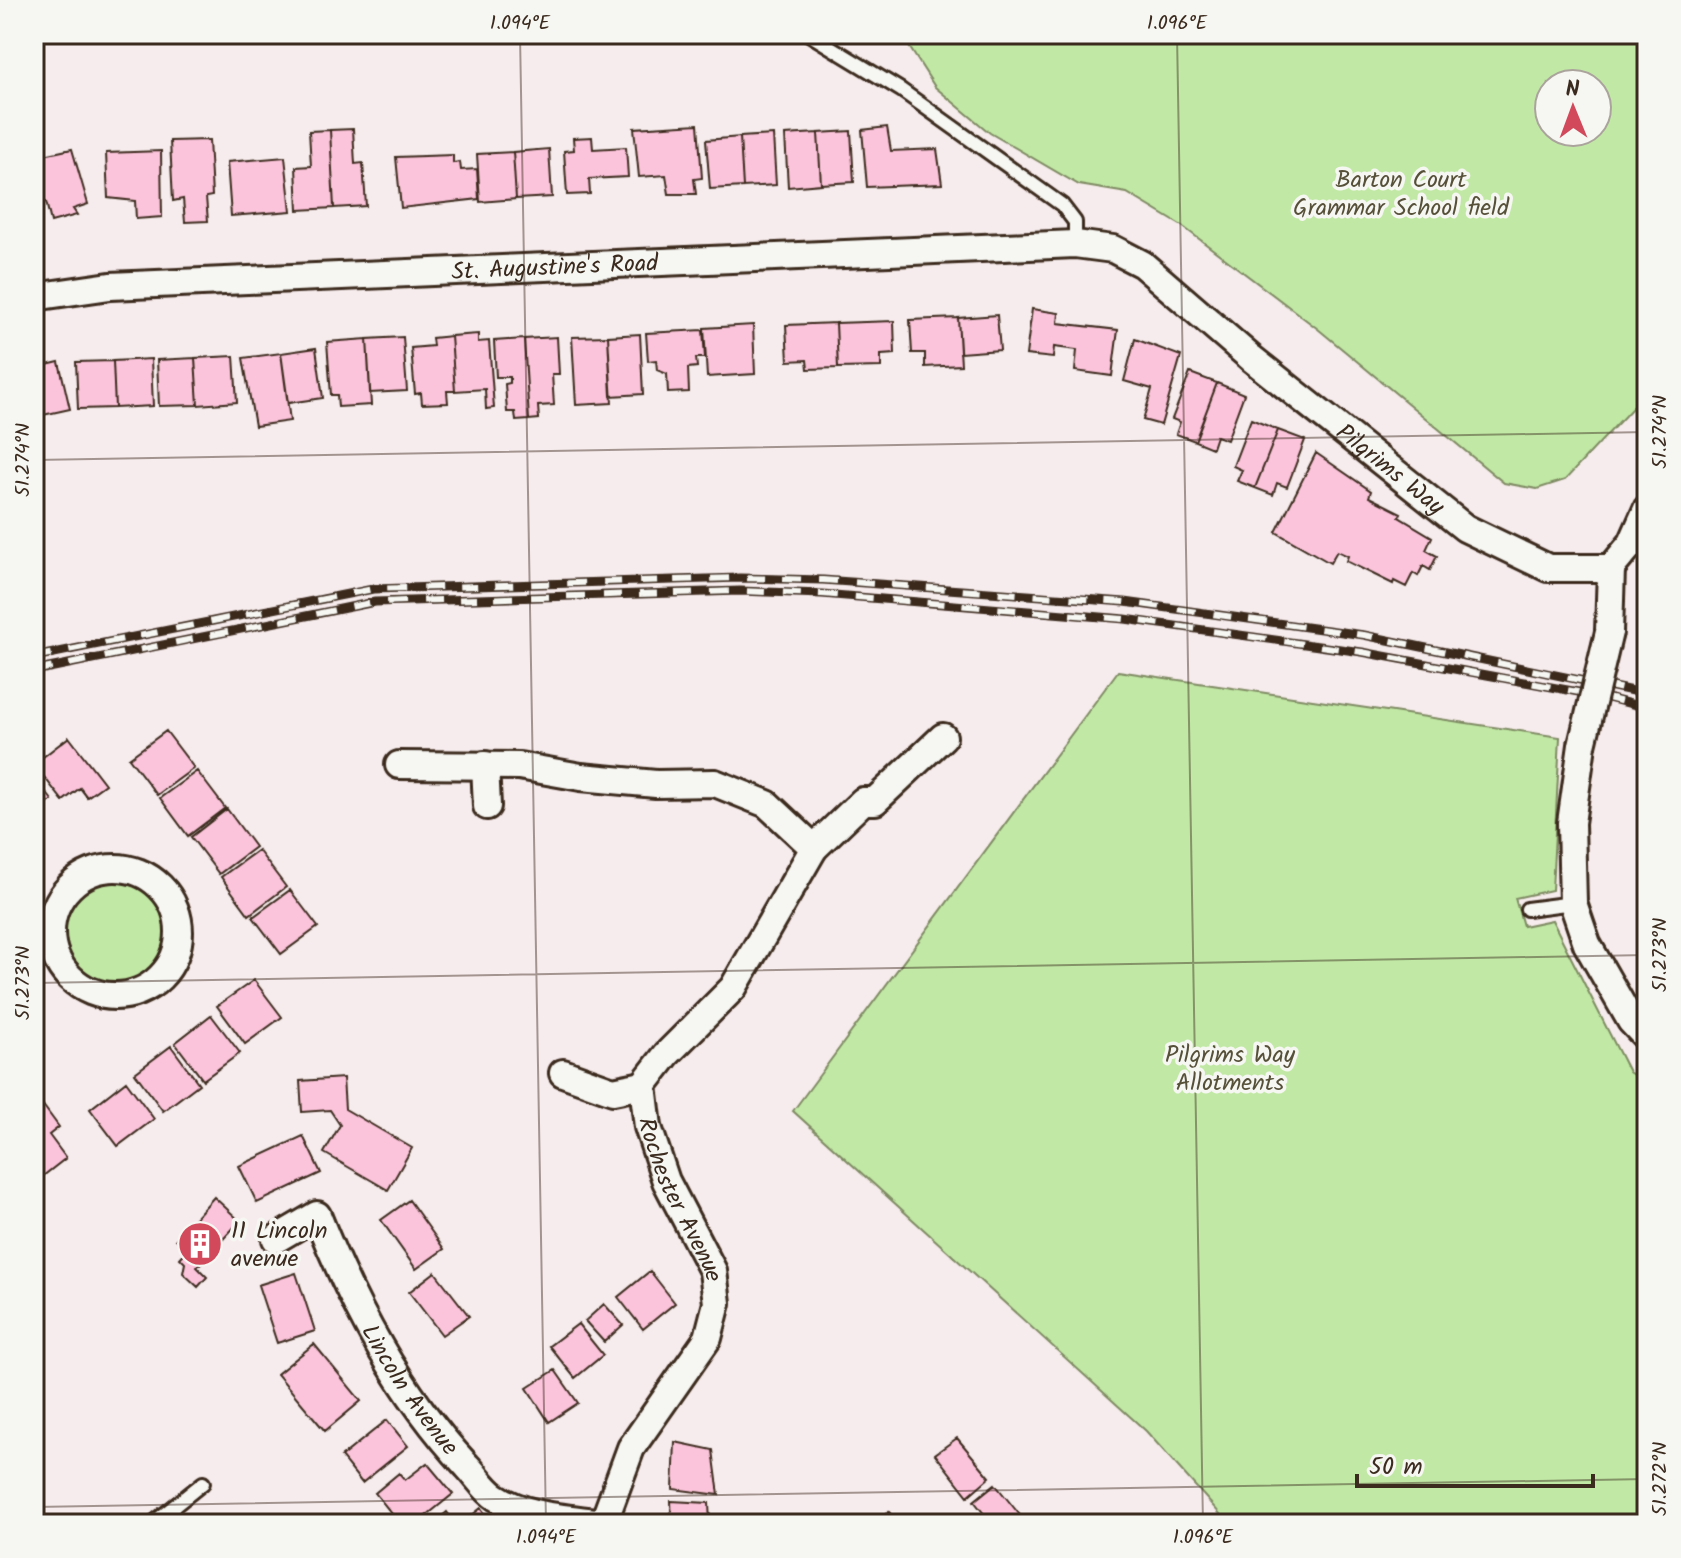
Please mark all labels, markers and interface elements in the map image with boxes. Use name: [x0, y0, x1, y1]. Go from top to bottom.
text: 1.094°E: [490, 8, 551, 40]
text: 1.096°E: [1147, 8, 1208, 40]
north arrow: [1533, 68, 1613, 148]
text: N: [1565, 73, 1580, 108]
park label: Barton Court Grammar School field: [1293, 161, 1510, 228]
street label: St. Augustine's Road: [451, 244, 660, 292]
text: 51.274°N: [1645, 395, 1677, 469]
street label: Pilgrims Way: [1327, 414, 1453, 526]
text: 51.274°N: [8, 423, 40, 497]
text: 51.273°N: [1645, 918, 1677, 992]
text: 51.273°N: [8, 946, 40, 1020]
park label: Pilgrims Way Allotments: [1165, 1036, 1296, 1103]
street label: Rochester Avenue: [626, 1116, 732, 1284]
place label: 11 Lincoln avenue: [231, 1212, 328, 1279]
building icon: 11 Lincoln avenue: [176, 1220, 224, 1268]
street label: Lincoln Avenue: [350, 1317, 468, 1465]
scale bar: [1357, 1438, 1593, 1488]
text: 51.272°N: [1645, 1442, 1677, 1516]
text: 50 m: [1369, 1448, 1423, 1487]
text: 1.094°E: [516, 1522, 577, 1554]
text: 1.096°E: [1173, 1522, 1234, 1554]

